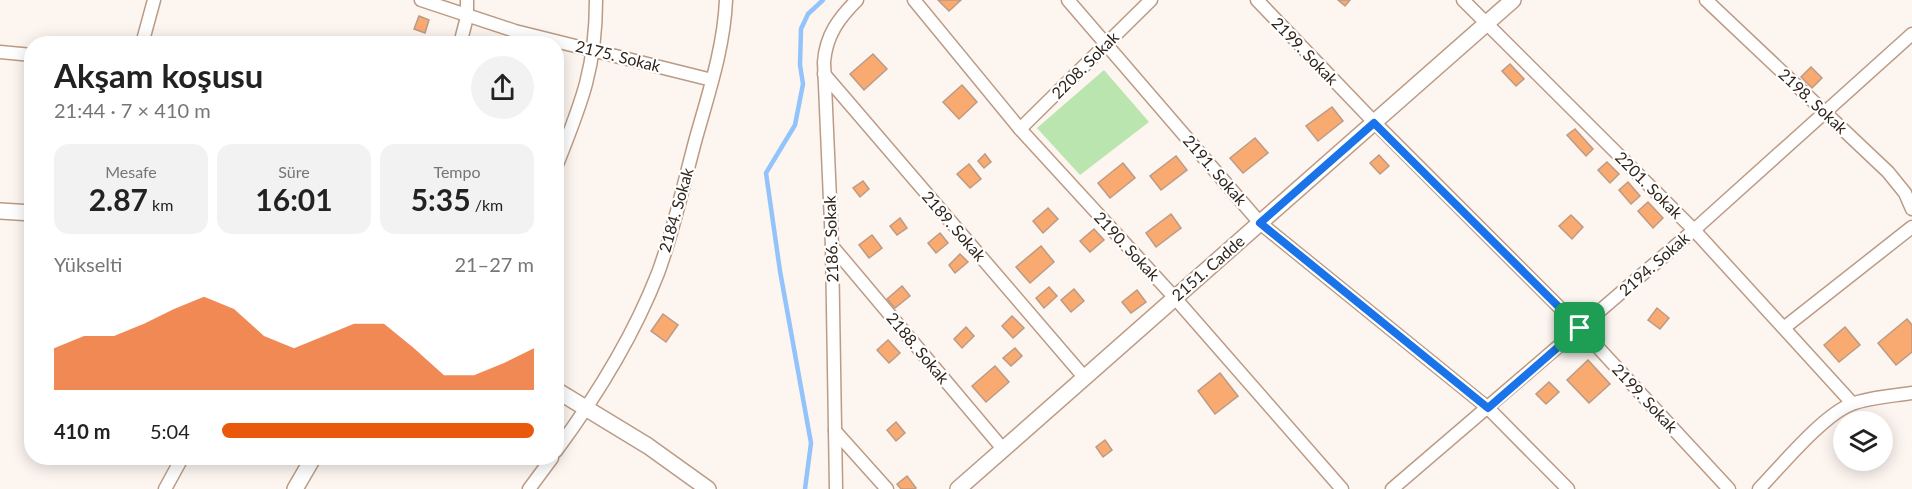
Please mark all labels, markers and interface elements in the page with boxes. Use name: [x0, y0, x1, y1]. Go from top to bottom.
street label: 2199. Sokak: [1268, 13, 1343, 89]
street label: 2208. Sokak: [1047, 27, 1123, 102]
street label: 2175. Sokak: [574, 36, 663, 75]
text: Akşam koşusu: [54, 55, 263, 95]
button: share: [471, 56, 534, 119]
street label: 2198. Sokak: [1775, 64, 1852, 138]
text: 21:44 · 7 × 410 m: [54, 98, 211, 122]
street label: 2191. Sokak: [1180, 131, 1252, 209]
street label: 2201. Sokak: [1612, 147, 1687, 223]
text: Mesafe: [105, 162, 157, 181]
text: Süre: [278, 162, 310, 181]
text: Tempo: [433, 162, 481, 181]
street label: 2184. Sokak: [654, 165, 697, 254]
text: 2.87: [89, 181, 148, 217]
text: 16:01: [255, 181, 333, 217]
text: 5:35: [411, 181, 471, 217]
street label: 2189. Sokak: [919, 187, 991, 265]
street label: 2186. Sokak: [819, 194, 842, 283]
text: km: [148, 195, 173, 214]
text: /km: [471, 195, 503, 214]
street label: 2190. Sokak: [1091, 207, 1165, 285]
street label: 2194. Sokak: [1615, 227, 1693, 299]
street label: 2151. Cadde: [1167, 231, 1248, 304]
text: Yükselti: [54, 252, 122, 276]
text: 21–27 m: [454, 252, 534, 276]
pin: [1554, 302, 1605, 353]
street label: 2188. Sokak: [883, 308, 954, 388]
icon: arrive: [1563, 311, 1596, 344]
street label: 2199. Sokak: [1609, 359, 1683, 437]
map controls: [1833, 411, 1893, 471]
button: layers: [1833, 411, 1893, 471]
text: 410 m: [54, 419, 110, 443]
text: 5:04: [150, 419, 190, 443]

